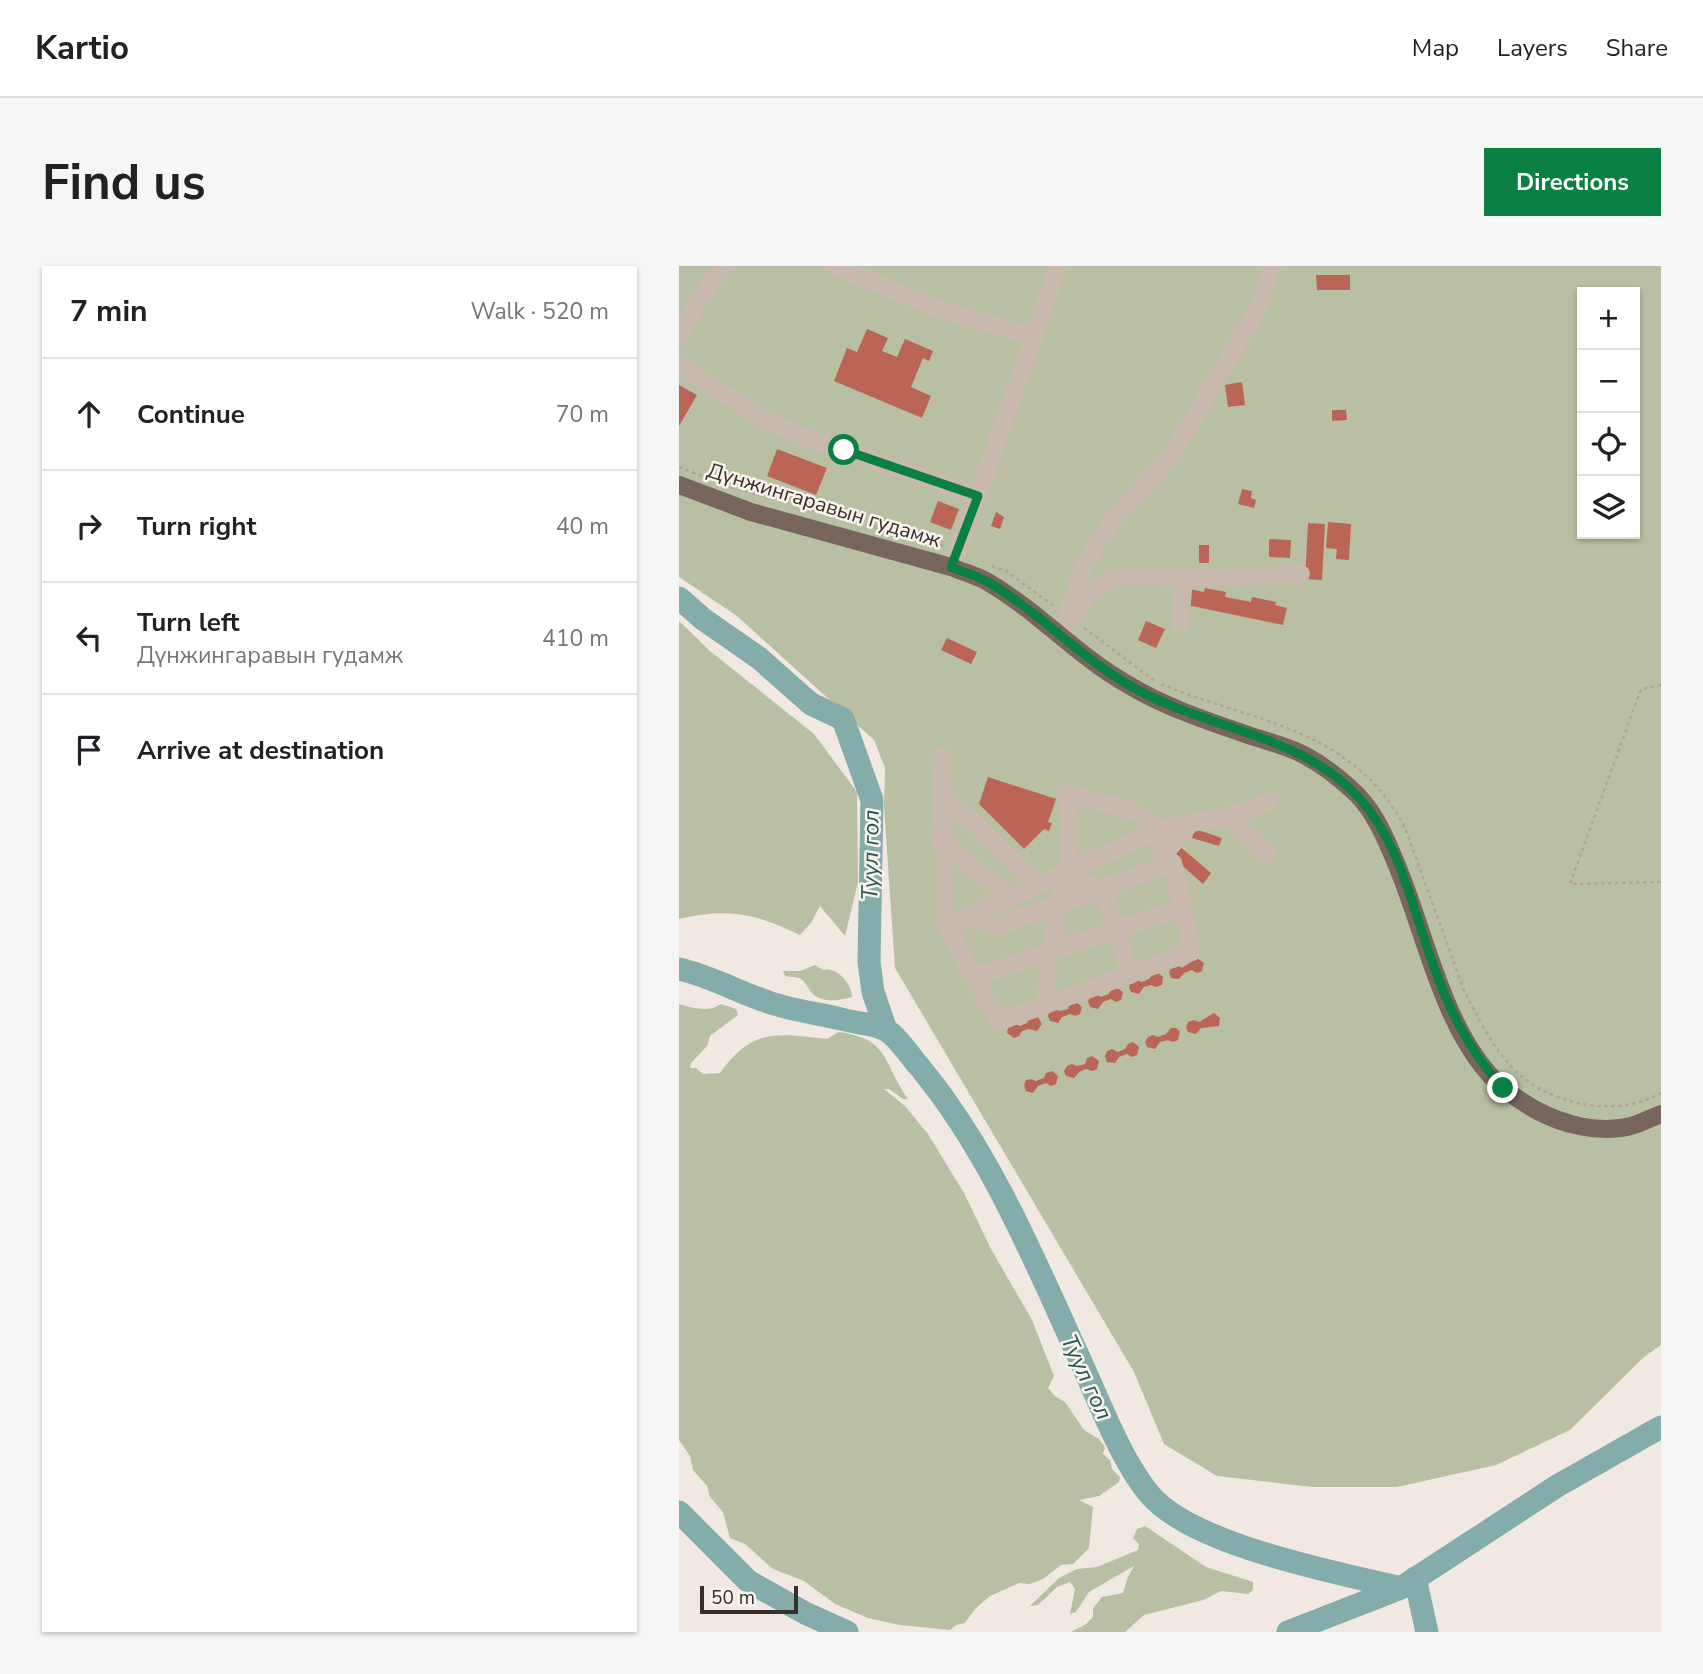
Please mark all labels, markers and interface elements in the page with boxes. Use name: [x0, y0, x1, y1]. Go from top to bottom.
text: Kartio: [35, 26, 129, 71]
text: Map: [1412, 32, 1459, 64]
text: Layers: [1497, 32, 1568, 64]
text: Share: [1606, 32, 1668, 64]
button: Directions: [1484, 148, 1661, 216]
text: Find us: [42, 149, 206, 216]
map controls: [1577, 287, 1640, 539]
button: +: [1577, 287, 1640, 350]
text: 7 min: [70, 291, 148, 332]
text: Walk · 520 m: [470, 296, 609, 327]
button: −: [1577, 350, 1640, 413]
icon: ahead: [70, 395, 108, 433]
text: Continue: [137, 397, 245, 432]
text: 70 m: [556, 399, 609, 430]
button: locate: [1577, 413, 1640, 476]
route start: [828, 434, 859, 465]
street label: Дүнжингаравын гудамж: [704, 456, 945, 554]
button: layers: [1577, 476, 1640, 539]
icon: right: [70, 507, 108, 545]
text: Turn right: [137, 509, 256, 544]
text: 40 m: [556, 511, 609, 542]
text: Turn left: [137, 605, 240, 640]
icon: left: [70, 619, 108, 657]
text: 410 m: [542, 623, 609, 654]
text: Дүнжингаравын гудамж: [137, 640, 403, 671]
icon: arrive: [70, 731, 108, 769]
text: Arrive at destination: [137, 733, 384, 768]
water label: Туул гол: [854, 809, 887, 901]
route end: [1487, 1072, 1518, 1103]
water label: Туул гол: [1053, 1330, 1120, 1425]
scale bar: [700, 1583, 798, 1615]
text: 50 m: [711, 1585, 755, 1611]

